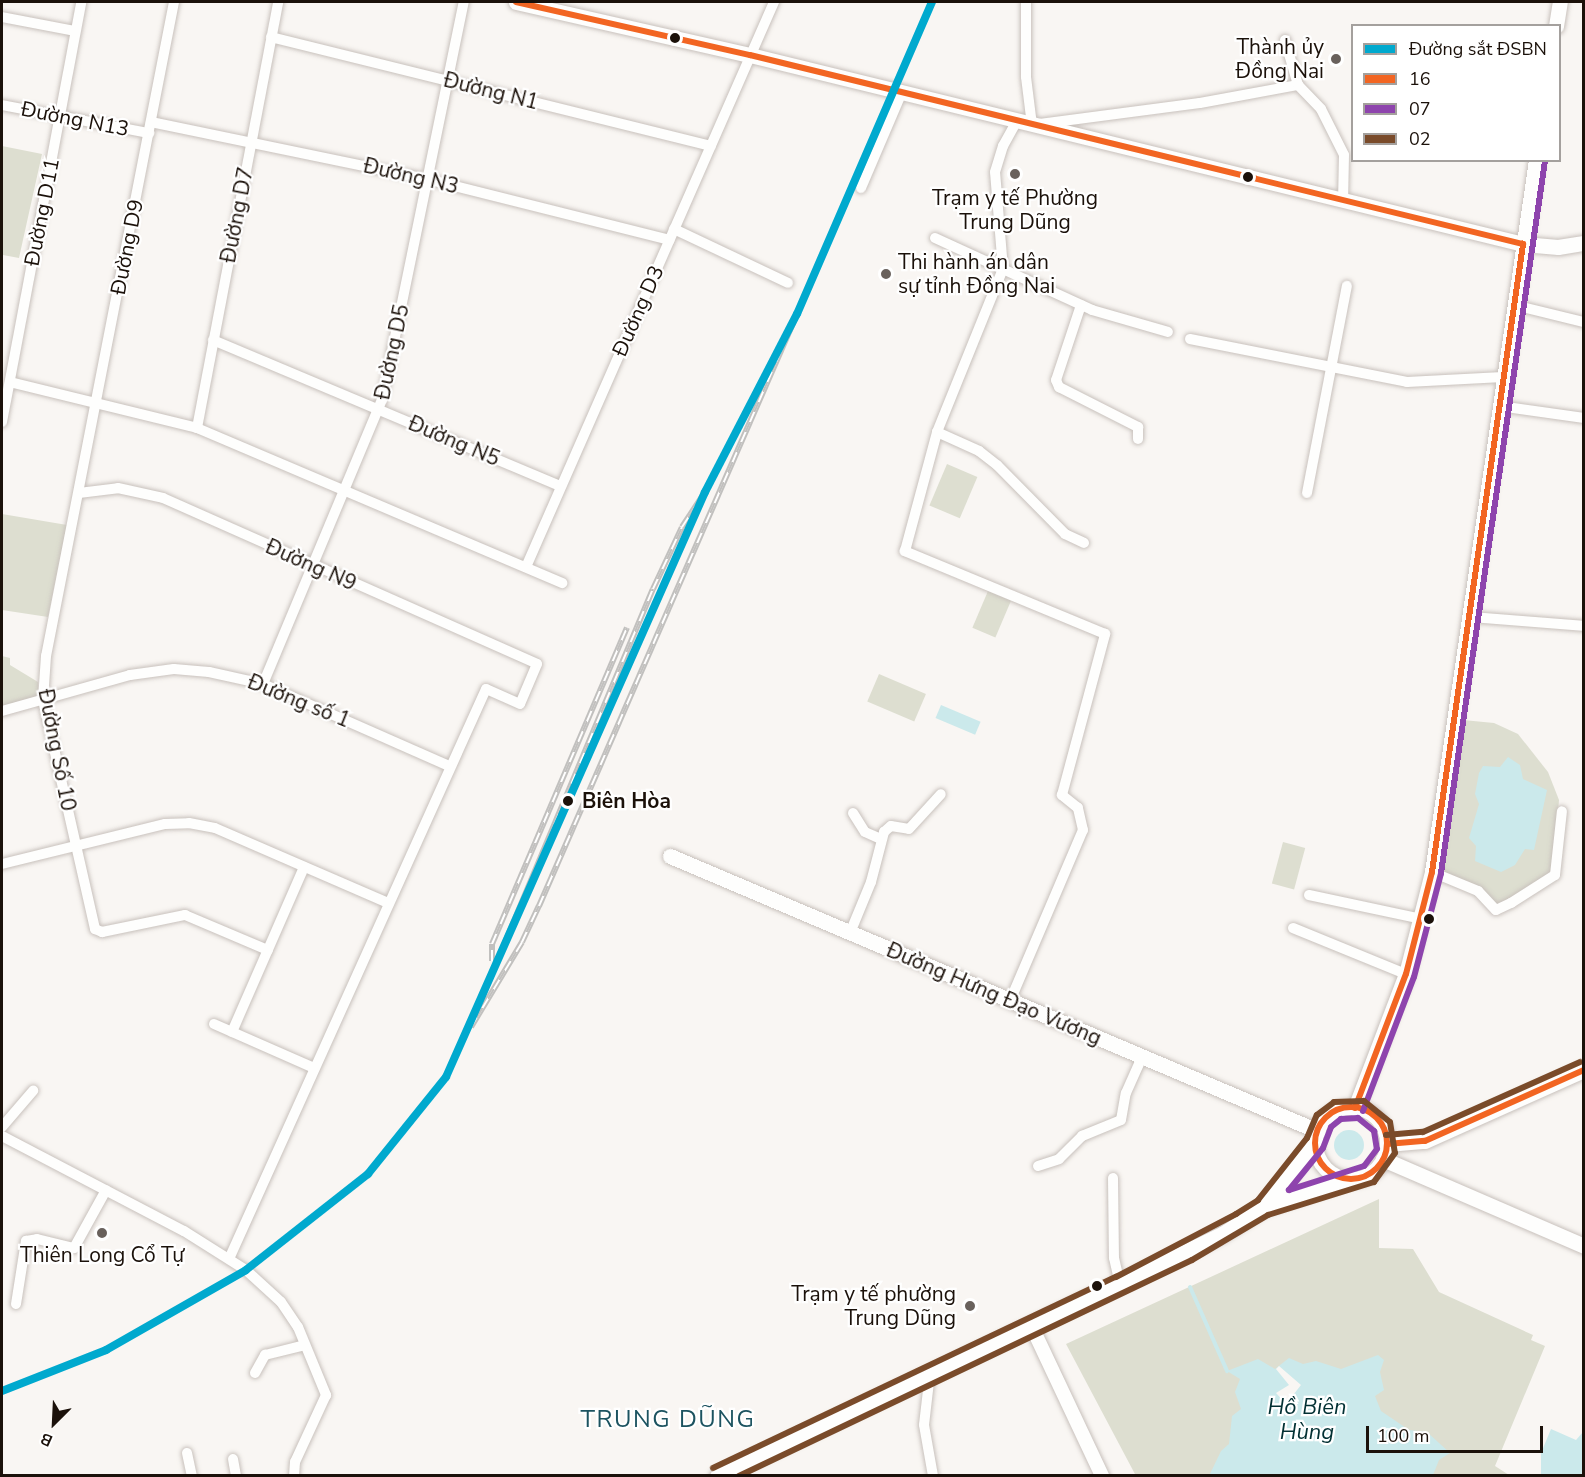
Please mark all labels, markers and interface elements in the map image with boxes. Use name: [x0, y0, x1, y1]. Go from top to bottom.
legend: [1351, 24, 1561, 162]
unlabelled marker: [669, 32, 681, 44]
place label: Thành ủy Đồng Nai: [1236, 34, 1324, 84]
text: Đường sắt ĐSBN: [1409, 37, 1547, 61]
marker: Thành ủy Đồng Nai: [1329, 52, 1343, 66]
street label: Đường N1: [441, 67, 541, 115]
text: 16: [1409, 67, 1431, 91]
street label: Đường N13: [19, 96, 131, 142]
text: 07: [1409, 97, 1431, 121]
text: 02: [1409, 127, 1431, 151]
street label: Đường N3: [361, 153, 461, 199]
street label: Đường D11: [19, 156, 65, 268]
street label: Đường D7: [215, 165, 259, 265]
marker: Trạm y tế Phường Trung Dũng: [1006, 165, 1024, 183]
unlabelled marker: [1242, 171, 1254, 183]
place label: Trạm y tế Phường Trung Dũng: [932, 185, 1098, 235]
street label: Đường D9: [105, 197, 149, 297]
place label: Thi hành án dân sự tỉnh Đồng Nai: [898, 249, 1055, 299]
street label: Đường D3: [607, 262, 669, 360]
marker: Thi hành án dân sự tỉnh Đồng Nai: [879, 267, 893, 281]
street label: Đường D5: [370, 302, 414, 402]
street label: Đường N5: [405, 410, 503, 472]
street label: Đường N9: [262, 534, 360, 596]
street label: Đường số 1: [244, 669, 354, 733]
street label: Đường Số 10: [33, 687, 81, 813]
place label: Biên Hòa: [582, 788, 671, 814]
marker: Biên Hòa: [559, 792, 577, 810]
unlabelled marker: [1423, 913, 1435, 925]
street label: Đường Hưng Đạo Vương: [883, 937, 1105, 1051]
marker: Thiên Long Cổ Tự: [95, 1226, 109, 1240]
place label: Thiên Long Cổ Tự: [20, 1242, 184, 1268]
unlabelled marker: [1091, 1280, 1103, 1292]
place label: Trạm y tế phường Trung Dũng: [791, 1281, 956, 1331]
marker: Trạm y tế phường Trung Dũng: [961, 1297, 979, 1315]
north arrow: [24, 1393, 84, 1453]
water label: Hồ Biên Hùng: [1268, 1394, 1346, 1446]
district label: TRUNG DŨNG: [581, 1406, 755, 1434]
scale bar: [1369, 1414, 1546, 1452]
text: 100 m: [1377, 1424, 1429, 1448]
text: B: [37, 1427, 56, 1452]

